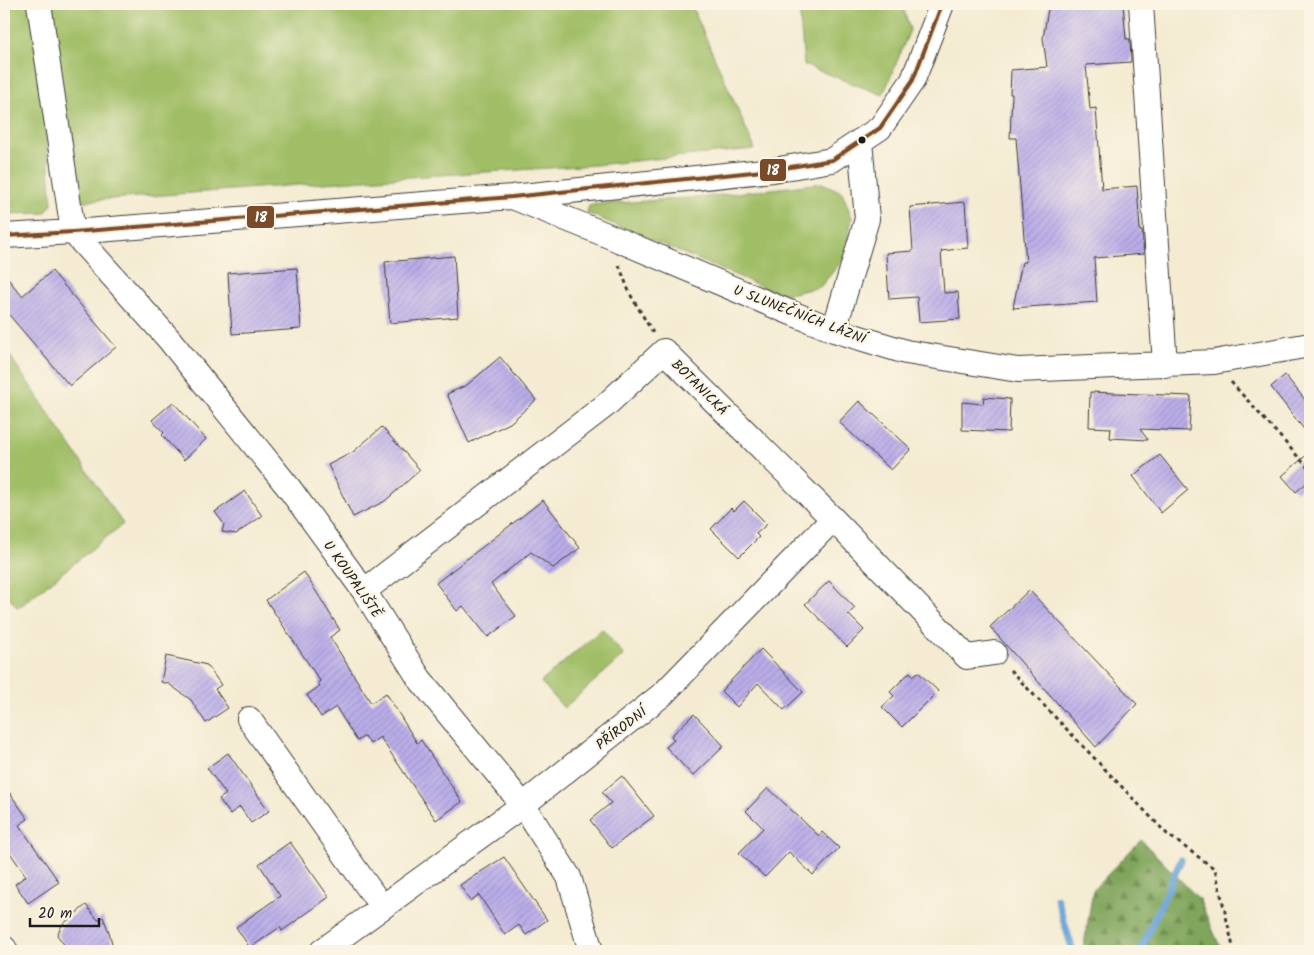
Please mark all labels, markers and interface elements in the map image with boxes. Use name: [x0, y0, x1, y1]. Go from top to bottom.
unlabelled marker: [857, 135, 867, 145]
line badge: 18: [759, 158, 787, 182]
text: 18: [767, 160, 780, 182]
line badge: 18: [246, 205, 275, 229]
text: 18: [255, 207, 268, 229]
street label: U SLUNEČNÍCH LÁZNÍ: [730, 279, 872, 351]
street label: BOTANICKÁ: [666, 354, 733, 421]
street label: U KOUPALIŠTĚ: [317, 536, 388, 624]
street label: PŘÍRODNÍ: [591, 700, 654, 756]
scale bar: [30, 895, 99, 927]
text: 20 m: [38, 902, 72, 926]

